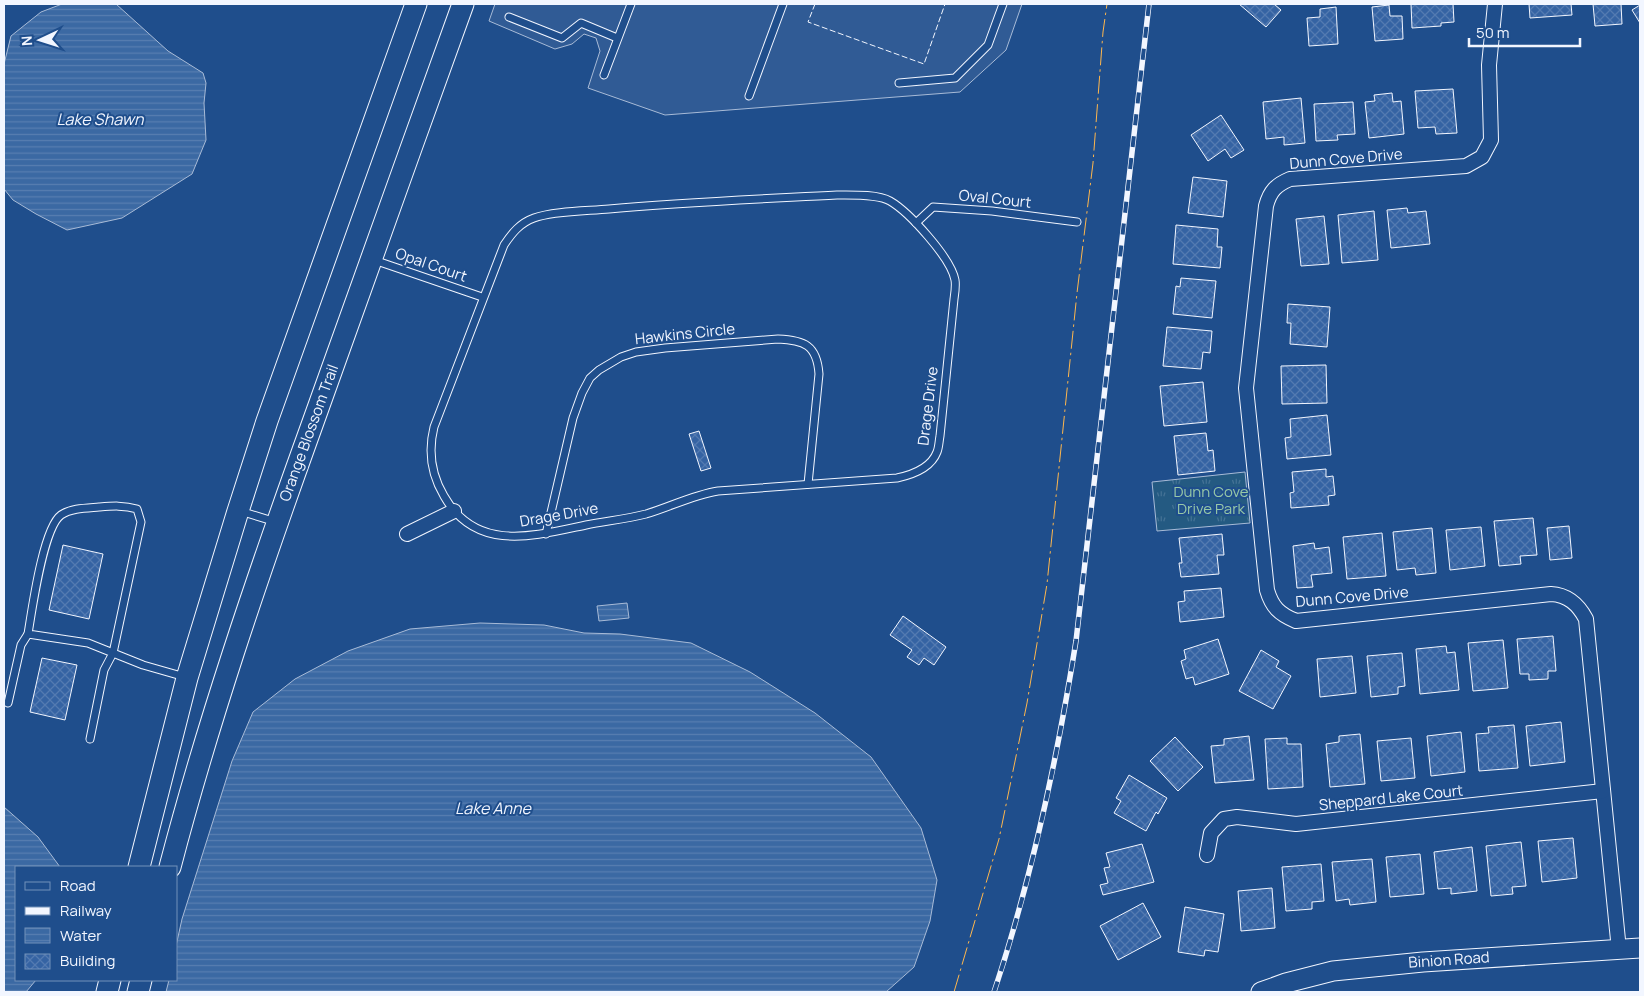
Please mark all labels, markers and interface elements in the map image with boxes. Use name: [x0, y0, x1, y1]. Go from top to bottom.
north arrow: [15, 15, 65, 65]
scale bar: [1469, 15, 1580, 47]
text: 50 m: [1476, 22, 1510, 43]
text: N: [17, 35, 36, 47]
water label: Lake Shawn: [56, 108, 144, 130]
street label: Dunn Cove Drive: [1289, 143, 1404, 174]
street label: Oval Court: [958, 184, 1032, 213]
street label: Opal Court: [393, 242, 470, 287]
street label: Hawkins Circle: [634, 318, 736, 349]
street label: Orange Blossom Trail: [274, 361, 343, 504]
street label: Drage Drive: [912, 365, 943, 447]
park label: Dunn Cove Drive Park: [1173, 481, 1249, 519]
street label: Drage Drive: [518, 497, 600, 532]
street label: Dunn Cove Drive: [1295, 581, 1410, 612]
street label: Sheppard Lake Court: [1318, 779, 1464, 816]
water label: Lake Anne: [455, 797, 533, 819]
legend: [15, 866, 178, 981]
text: Road: [60, 875, 96, 896]
text: Railway: [60, 900, 112, 921]
text: Water: [60, 925, 102, 946]
street label: Binion Road: [1408, 946, 1490, 973]
text: Building: [60, 950, 115, 971]

